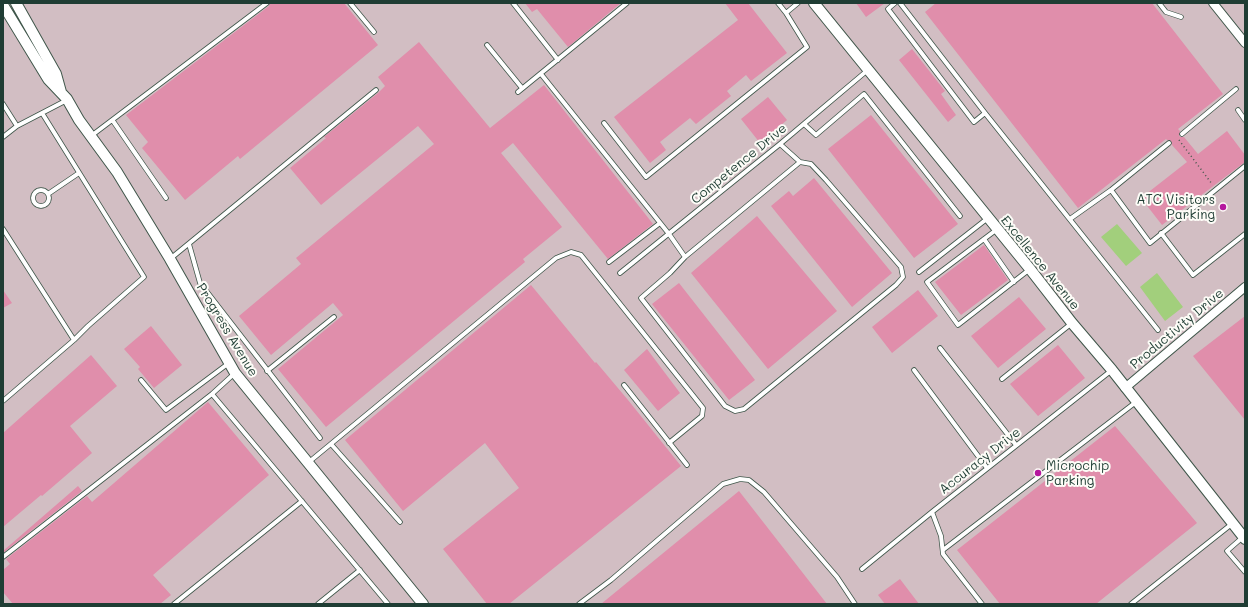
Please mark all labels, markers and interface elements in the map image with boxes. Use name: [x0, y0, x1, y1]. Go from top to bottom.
street label: Competence Drive: [688, 121, 790, 207]
place label: ATC Visitors Parking: [1136, 192, 1215, 223]
marker: ATC Visitors Parking: [1218, 202, 1228, 212]
street label: Excellence Avenue: [997, 213, 1083, 313]
street label: Progress Avenue: [193, 281, 261, 379]
street label: Productivity Drive: [1127, 286, 1227, 372]
street label: Accuracy Drive: [936, 424, 1024, 498]
place label: Microchip Parking: [1046, 458, 1109, 489]
marker: Microchip Parking: [1033, 468, 1043, 478]

